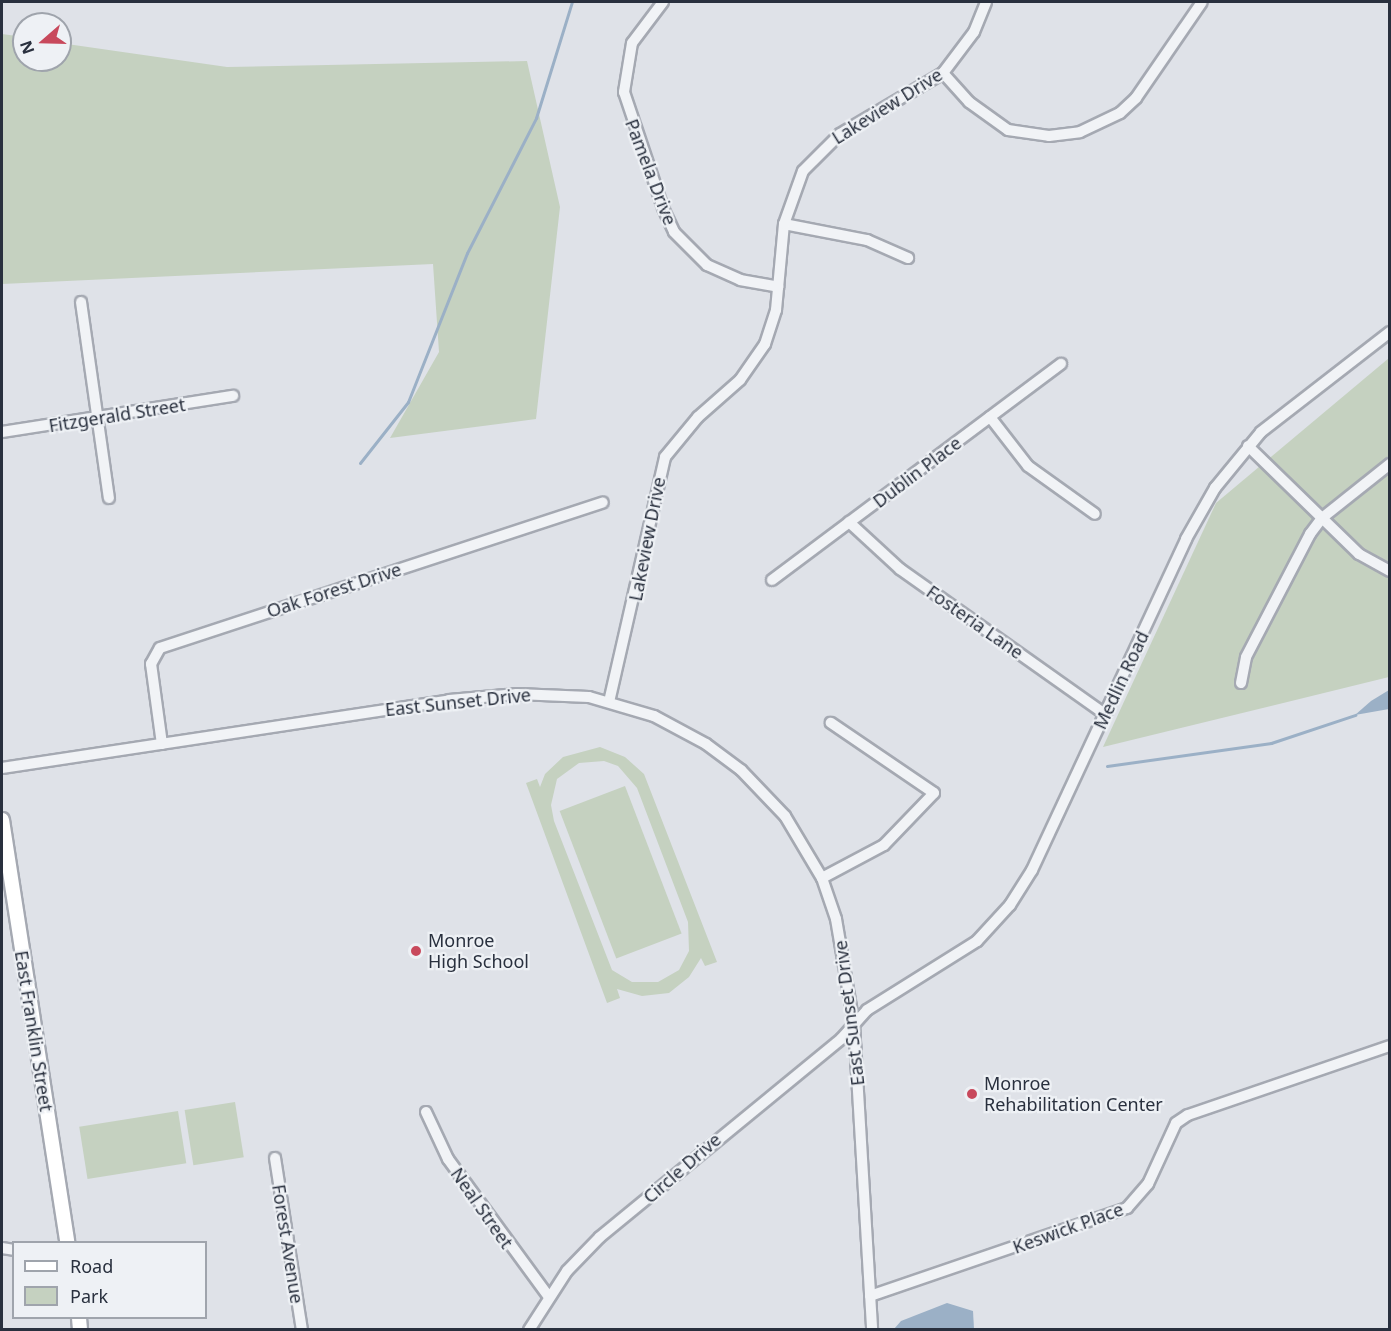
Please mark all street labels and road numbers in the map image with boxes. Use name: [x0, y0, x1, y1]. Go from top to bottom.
street label: Lakeview Drive: [828, 63, 946, 149]
street label: Pamela Drive: [621, 116, 681, 228]
street label: Fitzgerald Street: [47, 394, 187, 436]
street label: Dublin Place: [869, 432, 965, 512]
street label: Lakeview Drive: [624, 475, 670, 603]
street label: Oak Forest Drive: [264, 558, 404, 622]
street label: Fosteria Lane: [922, 581, 1028, 663]
street label: Medlin Road: [1089, 627, 1153, 733]
street label: East Sunset Drive: [384, 684, 532, 720]
street label: East Sunset Drive: [829, 939, 869, 1087]
street label: East Franklin Street: [11, 949, 57, 1113]
street label: Circle Drive: [639, 1128, 725, 1208]
street label: Neal Street: [446, 1164, 518, 1252]
street label: Forest Avenue: [268, 1183, 308, 1305]
street label: Keswick Place: [1010, 1198, 1126, 1258]

